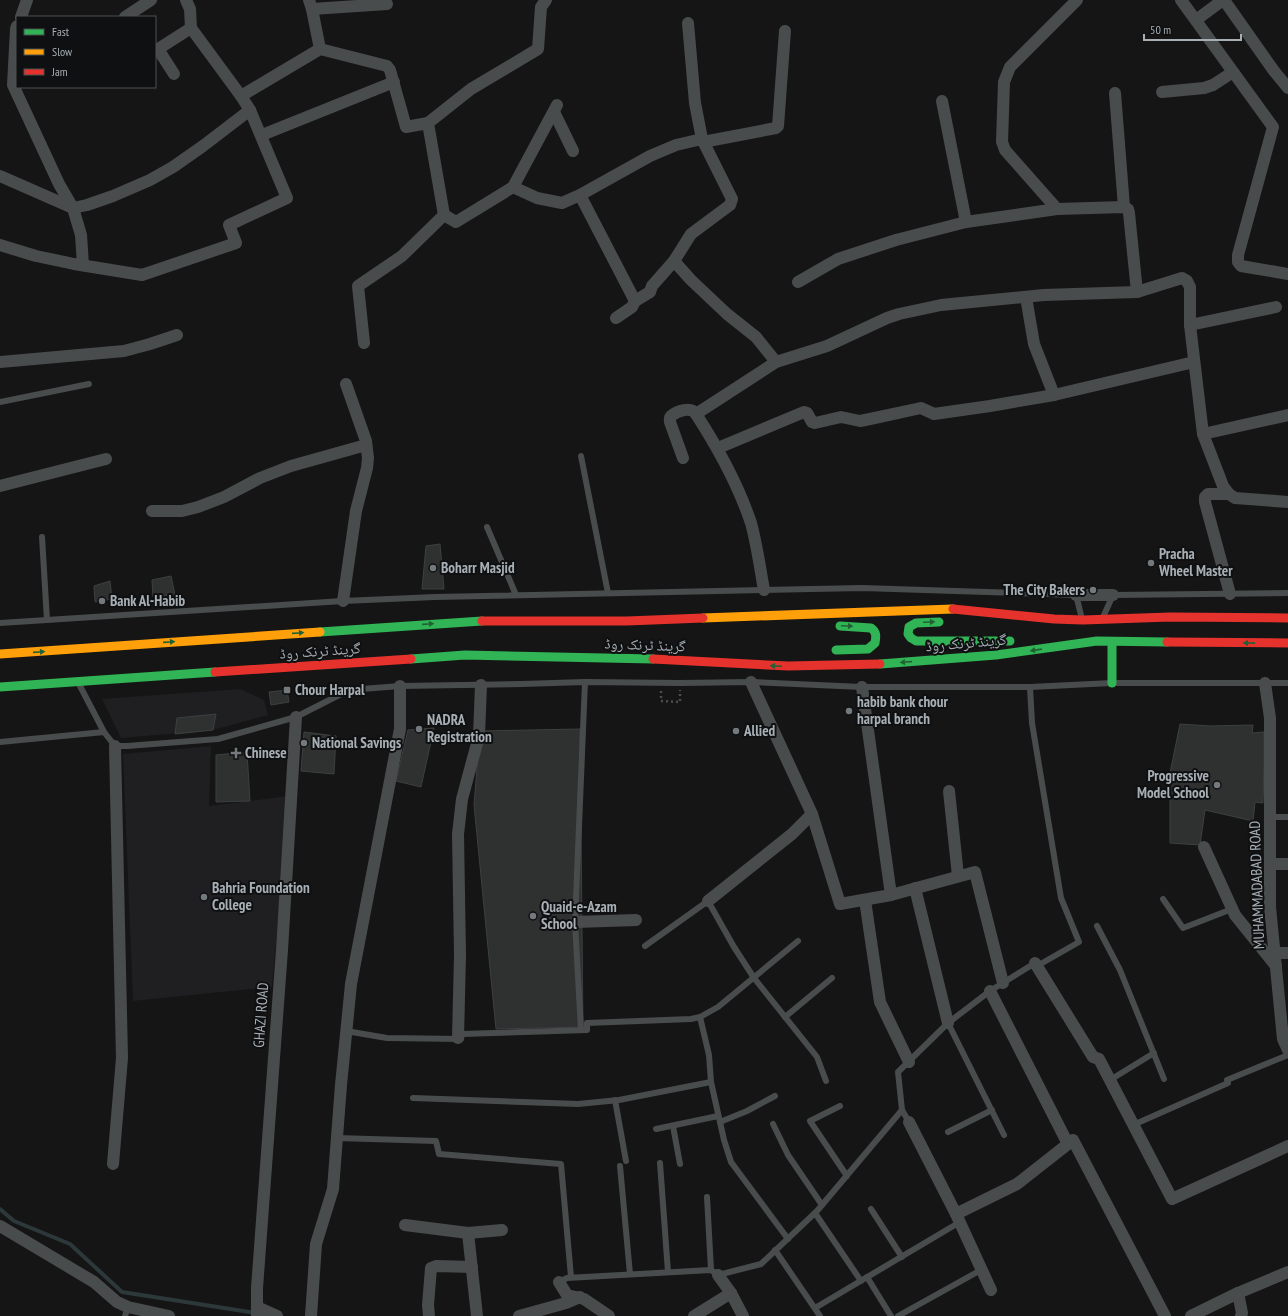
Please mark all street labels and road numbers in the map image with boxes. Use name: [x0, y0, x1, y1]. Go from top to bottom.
street label: گرینڈ ٹرنک روڈ: [925, 629, 1008, 656]
street label: گرینڈ ٹرنک روڈ: [604, 634, 686, 655]
street label: گرینڈ ٹرنک روڈ: [279, 638, 362, 663]
street label: MUHAMMADABAD ROAD: [1245, 820, 1268, 949]
street label: GHAZI ROAD: [249, 982, 272, 1048]

